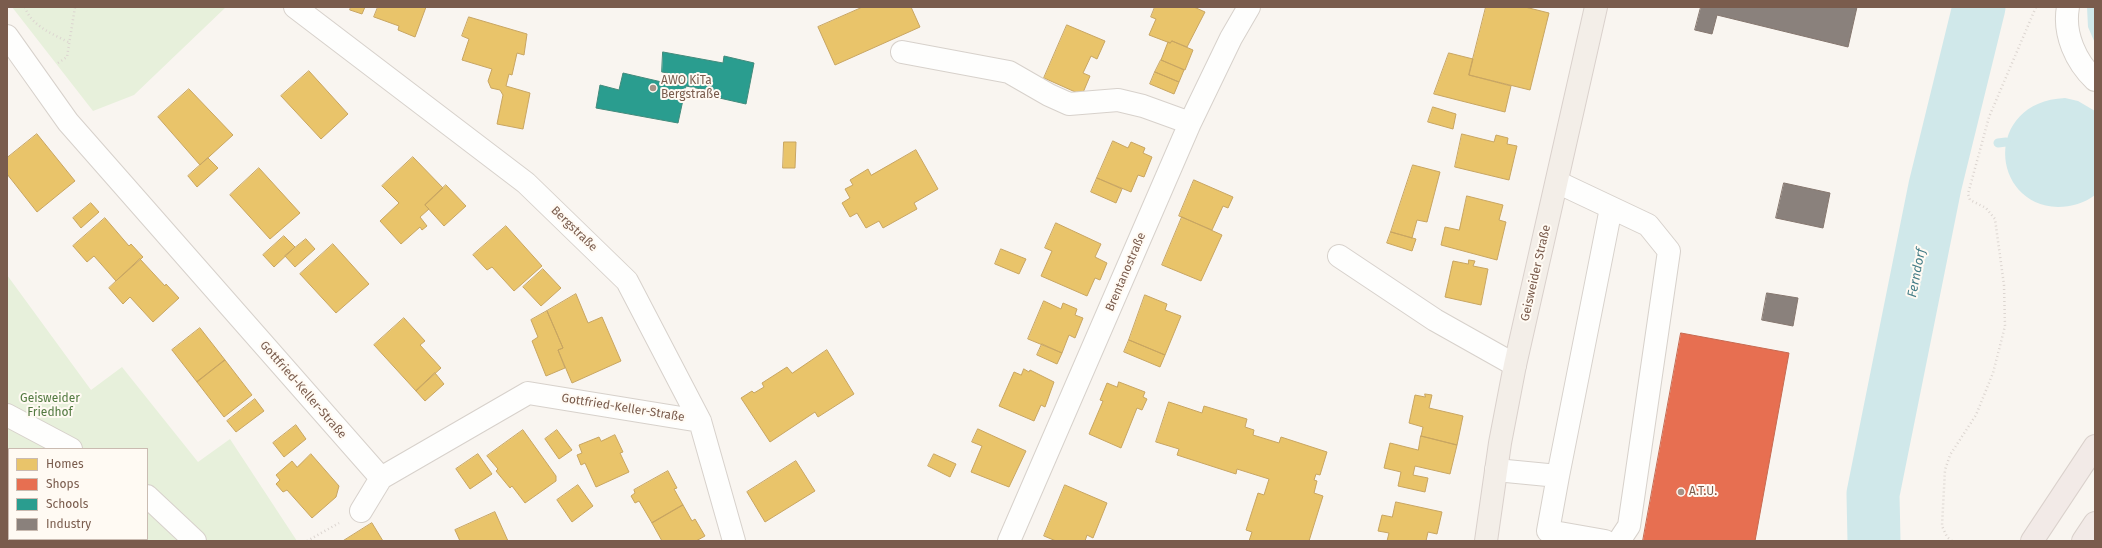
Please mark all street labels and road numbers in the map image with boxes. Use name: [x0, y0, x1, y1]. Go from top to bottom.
street label: Bergstraße: [548, 203, 600, 255]
street label: Geisweider Straße: [1518, 223, 1554, 323]
street label: Brentanostraße: [1103, 230, 1149, 314]
street label: Gottfried-Keller-Straße: [257, 338, 349, 442]
street label: Gottfried-Keller-Straße: [560, 391, 686, 425]

